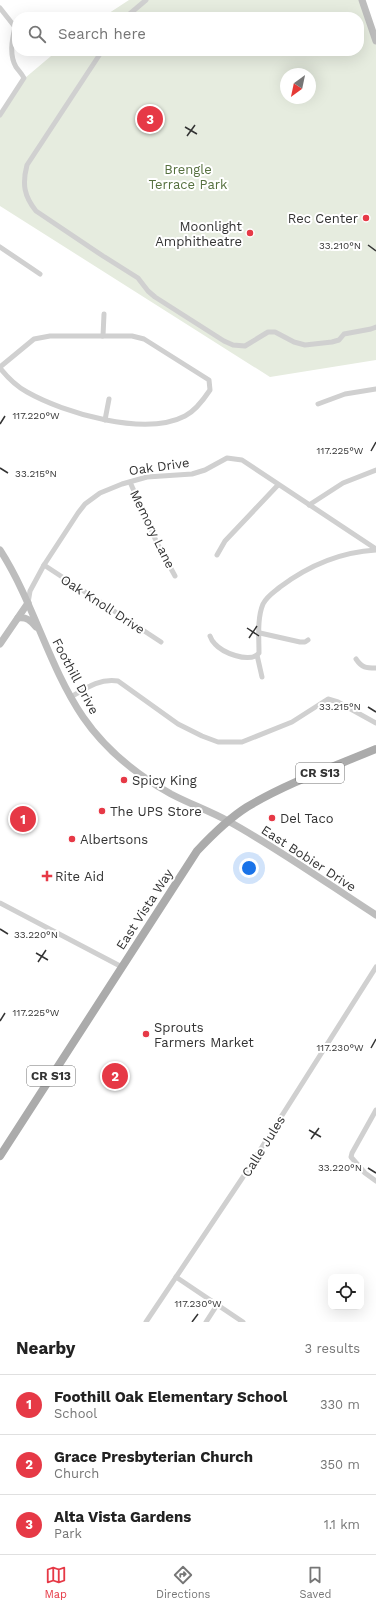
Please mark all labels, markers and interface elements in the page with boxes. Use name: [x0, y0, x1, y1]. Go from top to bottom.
search box: [12, 12, 364, 56]
icon: search: [26, 23, 48, 45]
text: Search here: [58, 25, 146, 43]
north arrow: [280, 68, 316, 104]
pin: 3: [137, 104, 163, 134]
park label: Brengle Terrace Park: [149, 162, 228, 192]
place label: Rec Center: [288, 211, 358, 226]
marker: Rec Center: [361, 213, 371, 223]
place label: Moonlight Amphitheatre: [155, 219, 243, 249]
marker: Moonlight Amphitheatre: [245, 228, 255, 238]
text: 33.210°N: [319, 240, 361, 251]
text: 117.220°W: [12, 410, 60, 421]
text: 117.225°W: [317, 445, 364, 456]
street label: Oak Drive: [128, 455, 190, 478]
text: 33.215°N: [15, 468, 57, 479]
street label: Memory Lane: [127, 488, 178, 571]
street label: Oak Knoll Drive: [58, 572, 148, 637]
street label: Foothill Drive: [49, 636, 102, 717]
text: 33.215°N: [319, 701, 361, 712]
road number: CR S13: [296, 763, 344, 783]
place label: Spicy King: [132, 773, 197, 788]
marker: Spicy King: [119, 775, 129, 785]
pin: 1: [10, 804, 36, 834]
place label: The UPS Store: [110, 804, 202, 819]
marker: The UPS Store: [97, 806, 107, 816]
place label: Del Taco: [280, 811, 334, 826]
marker: Del Taco: [267, 813, 277, 823]
street label: East Bobier Drive: [259, 822, 359, 895]
place label: Albertsons: [80, 832, 148, 847]
marker: Albertsons: [67, 834, 77, 844]
your location: [239, 858, 259, 878]
street label: East Vista Way: [113, 866, 176, 952]
place label: Rite Aid: [55, 869, 104, 884]
marker: Rite Aid: [42, 871, 52, 881]
text: 33.220°N: [14, 929, 58, 940]
text: 117.225°W: [13, 1007, 60, 1018]
place label: Sprouts Farmers Market: [154, 1020, 254, 1050]
marker: Sprouts Farmers Market: [141, 1029, 151, 1039]
text: 117.230°W: [316, 1042, 364, 1053]
pin: 2: [102, 1061, 128, 1091]
road number: CR S13: [27, 1066, 75, 1086]
street label: Calle Jules: [239, 1113, 288, 1180]
text: 33.220°N: [318, 1162, 362, 1173]
map controls: [328, 1274, 364, 1310]
button: locate: [328, 1274, 364, 1310]
text: 117.230°W: [174, 1298, 222, 1309]
text: Nearby: [16, 1338, 75, 1358]
text: 3 results: [305, 1341, 360, 1356]
text: Foothill Oak Elementary School: [54, 1388, 287, 1406]
text: 1: [26, 1397, 32, 1412]
text: 330 m: [320, 1397, 360, 1412]
text: School: [54, 1406, 97, 1421]
text: Grace Presbyterian Church: [54, 1448, 253, 1466]
text: 2: [25, 1457, 33, 1472]
text: 350 m: [320, 1457, 360, 1472]
text: Church: [54, 1466, 99, 1481]
text: Alta Vista Gardens: [54, 1508, 191, 1526]
text: 3: [25, 1517, 33, 1532]
text: 1.1 km: [324, 1517, 360, 1532]
text: Park: [54, 1526, 82, 1541]
tab: Map: [45, 1564, 67, 1601]
tab: Directions: [156, 1564, 210, 1601]
tab: Saved: [299, 1564, 331, 1601]

